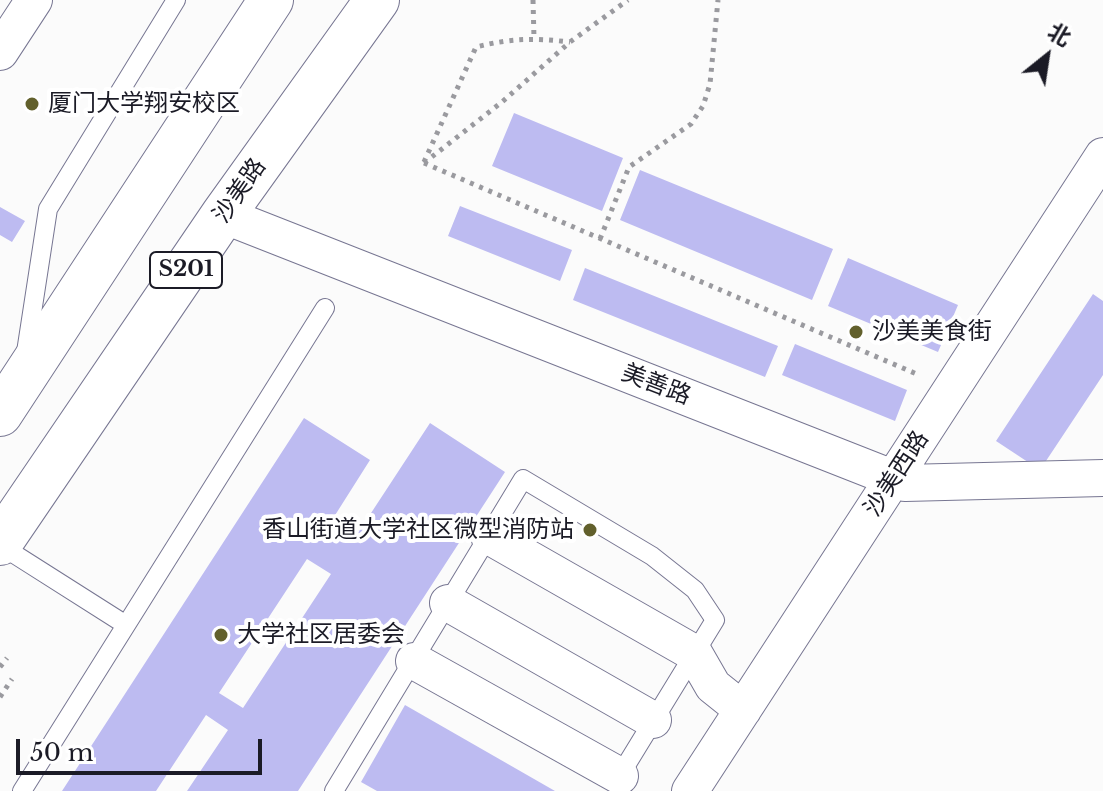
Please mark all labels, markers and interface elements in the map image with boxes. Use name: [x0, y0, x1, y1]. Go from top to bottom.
north arrow: [1007, 16, 1087, 96]
text: 北: [1043, 18, 1076, 52]
place label: 厦门大学翔安校区: [48, 90, 240, 118]
marker: 厦门大学翔安校区: [23, 95, 41, 113]
street label: 沙美路: [208, 153, 272, 229]
road number: S201: [150, 252, 222, 288]
place label: 沙美美食街: [872, 318, 992, 346]
marker: 沙美美食街: [847, 323, 865, 341]
street label: 美善路: [617, 359, 695, 411]
street label: 沙美西路: [859, 426, 935, 522]
place label: 香山街道大学社区微型消防站: [262, 516, 574, 544]
marker: 香山街道大学社区微型消防站: [581, 521, 599, 539]
place label: 大学社区居委会: [237, 621, 405, 649]
marker: 大学社区居委会: [212, 626, 230, 644]
scale bar: [20, 723, 266, 773]
text: 50 m: [30, 738, 93, 767]

